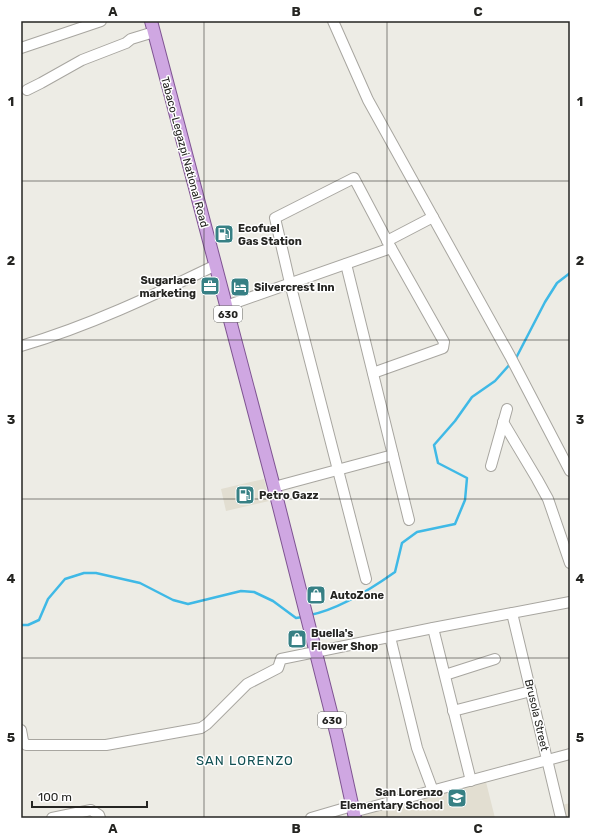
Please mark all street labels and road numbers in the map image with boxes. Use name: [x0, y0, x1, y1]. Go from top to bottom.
street label: Tabaco-Legazpi National Road: [158, 75, 211, 229]
road number: 630: [214, 306, 242, 322]
street label: Brusola Street: [522, 678, 551, 753]
road number: 630: [318, 712, 346, 728]

